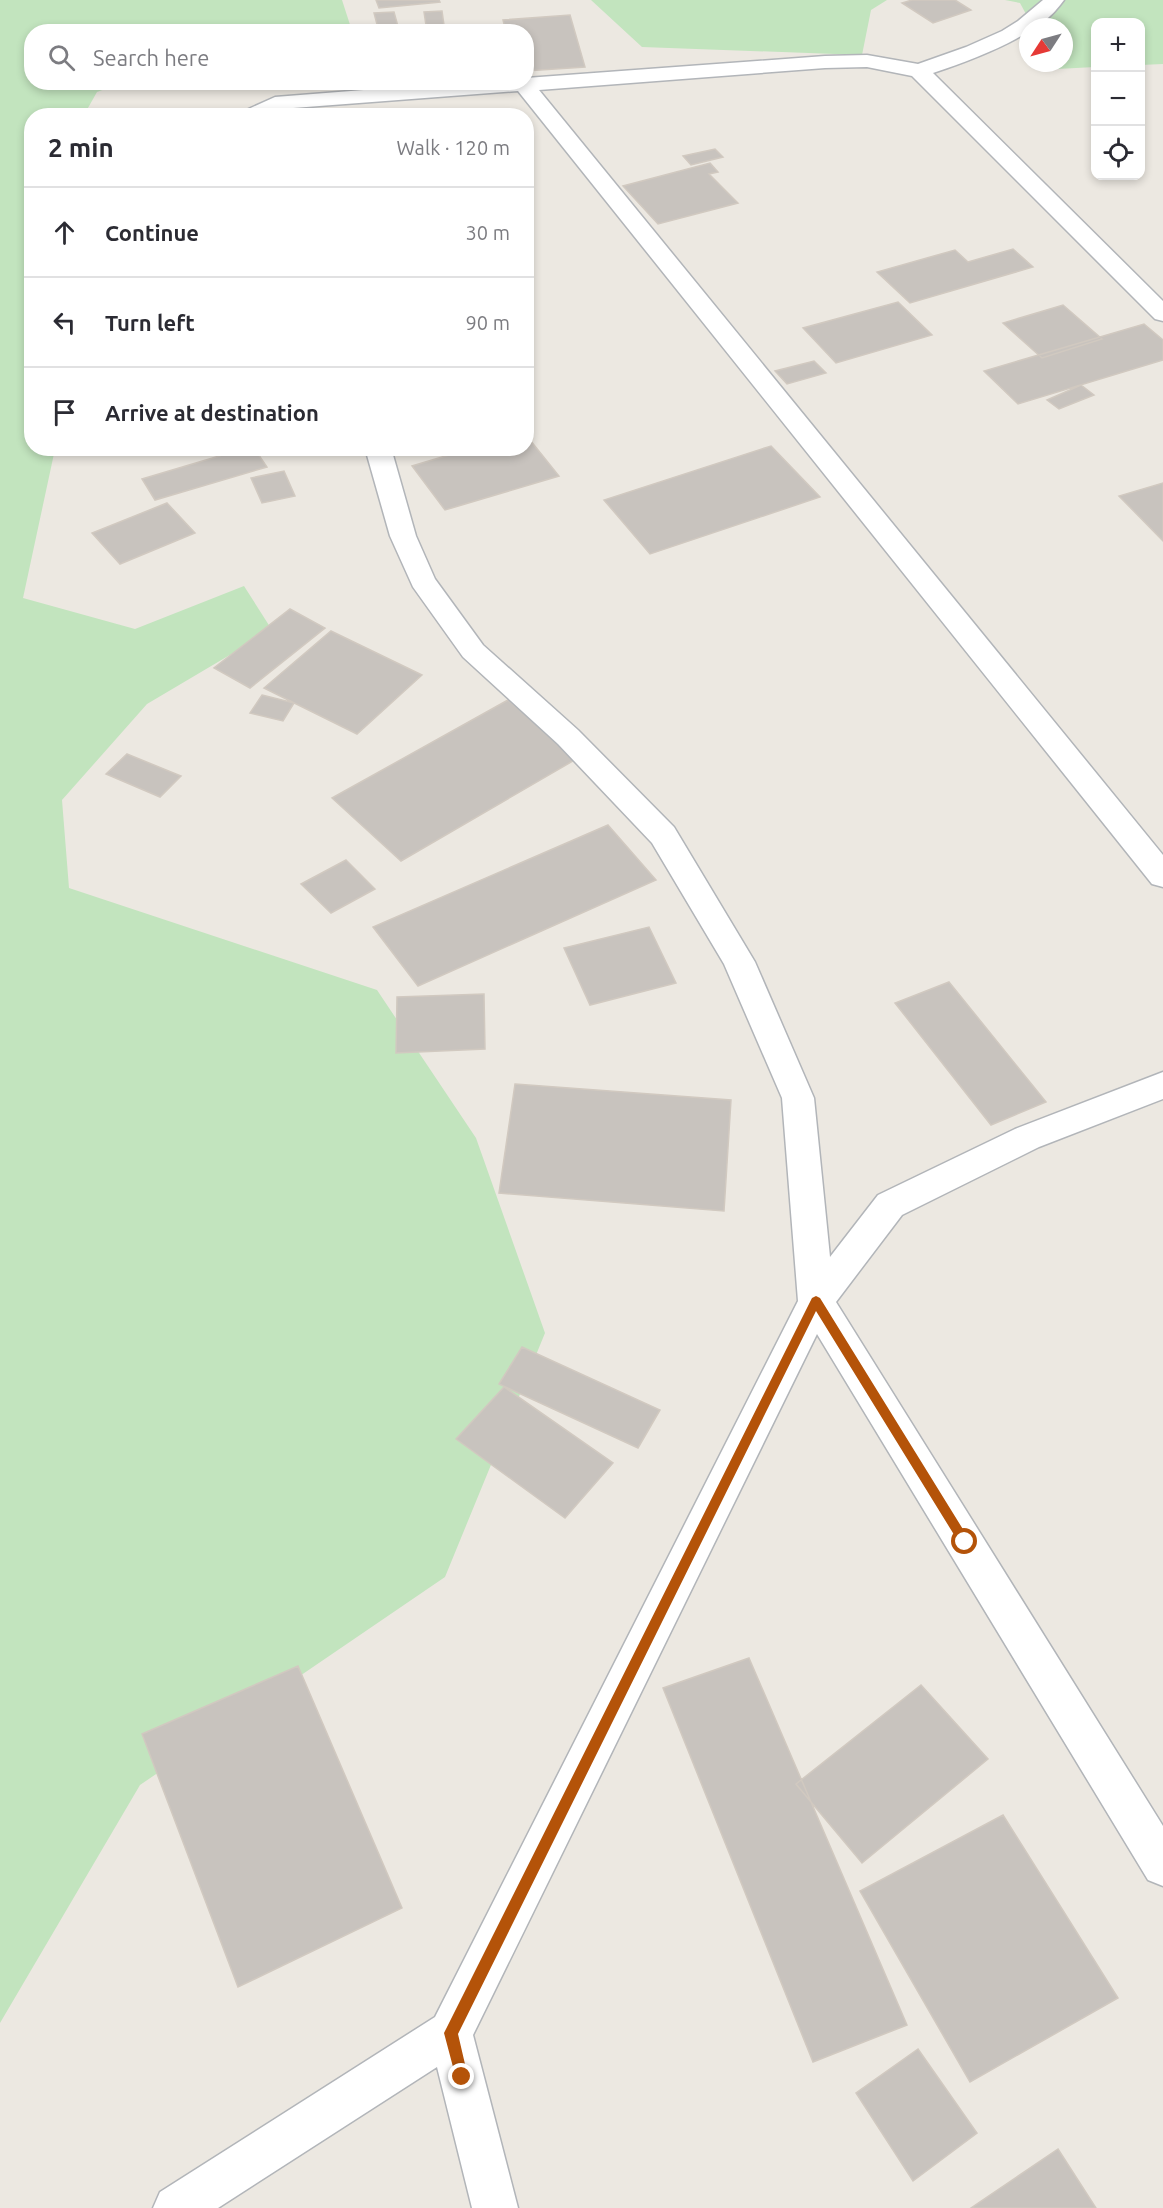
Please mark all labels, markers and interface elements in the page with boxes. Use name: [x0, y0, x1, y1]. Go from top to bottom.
north arrow: [1019, 18, 1073, 72]
map controls: [1091, 18, 1145, 180]
button: +: [1091, 18, 1145, 72]
search box: [24, 24, 534, 90]
icon: search: [45, 41, 78, 74]
text: Search here: [93, 45, 209, 70]
button: −: [1091, 72, 1145, 126]
button: locate: [1091, 126, 1145, 180]
text: 2 min: [48, 133, 114, 162]
text: Walk · 120 m: [397, 136, 510, 159]
icon: ahead: [48, 216, 81, 249]
text: Continue: [105, 220, 199, 245]
text: 30 m: [466, 221, 510, 244]
icon: left: [48, 306, 81, 339]
text: Turn left: [105, 310, 195, 335]
text: 90 m: [466, 311, 510, 334]
icon: arrive: [48, 396, 81, 429]
text: Arrive at destination: [105, 400, 319, 425]
route start: [951, 1528, 977, 1554]
route end: [448, 2063, 474, 2089]

